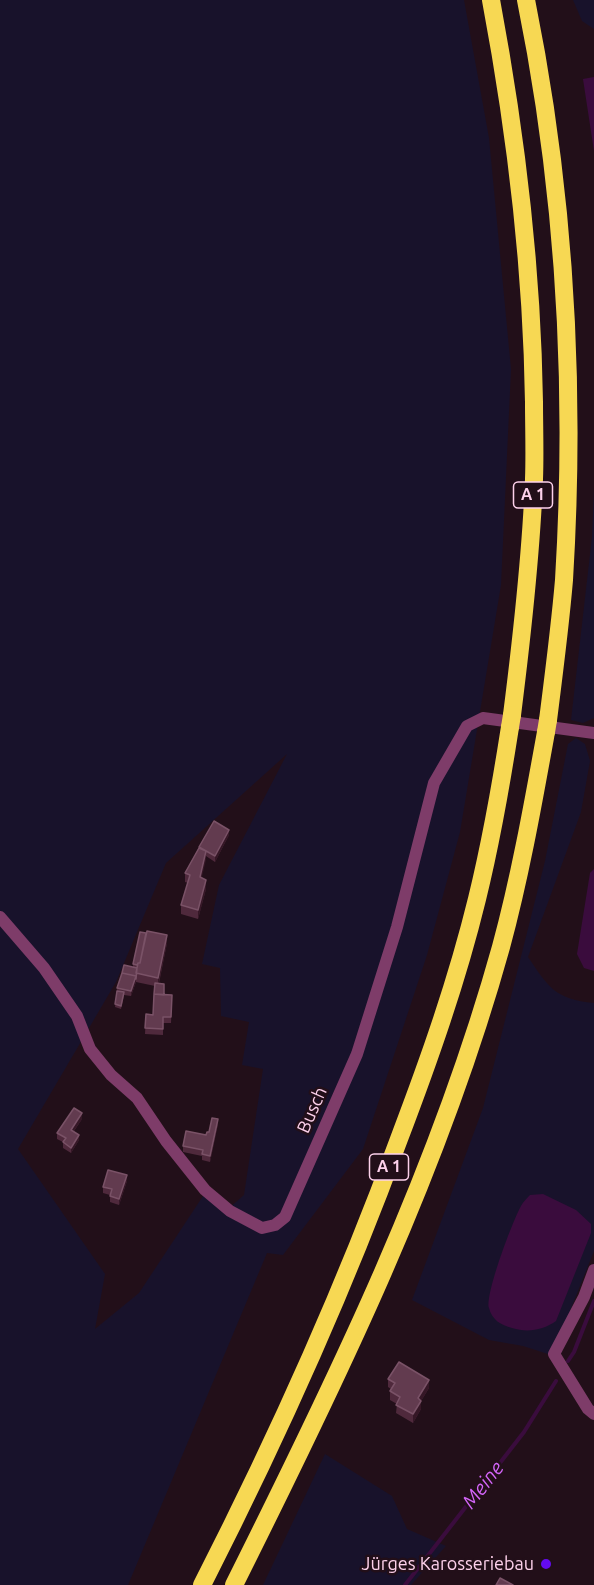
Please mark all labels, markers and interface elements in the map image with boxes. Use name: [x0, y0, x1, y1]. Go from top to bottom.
road number: A 1: [514, 482, 552, 508]
street label: Busch: [292, 1084, 332, 1136]
road number: A 1: [370, 1154, 408, 1180]
water label: Meine: [457, 1457, 509, 1513]
place label: Jürges Karosseriebau: [362, 1553, 534, 1575]
marker: Jürges Karosseriebau: [539, 1557, 553, 1571]

